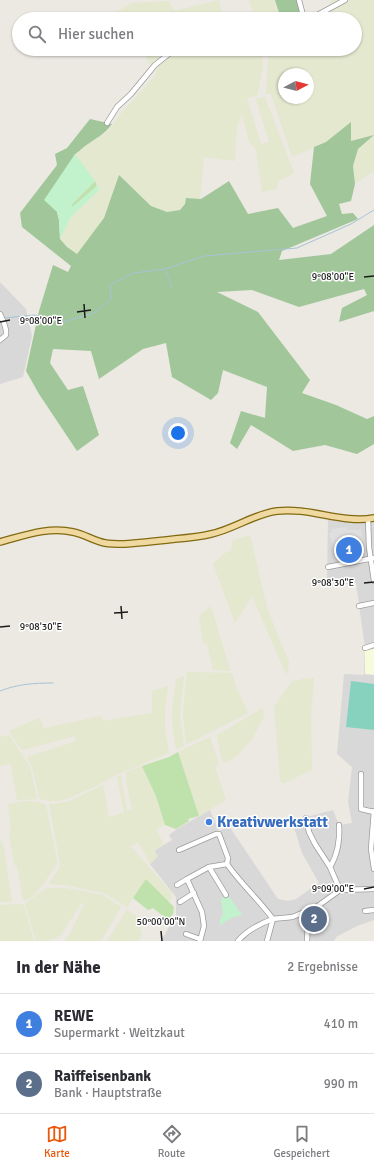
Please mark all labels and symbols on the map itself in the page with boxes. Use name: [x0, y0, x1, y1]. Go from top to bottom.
north arrow: [278, 68, 314, 104]
text: 9°08'00"E: [312, 271, 354, 283]
text: 9°08'00"E: [20, 315, 62, 327]
your location: [168, 423, 188, 443]
pin: 1: [336, 535, 362, 565]
text: 9°08'30"E: [312, 577, 354, 589]
text: 9°08'30"E: [20, 621, 62, 633]
place label: Kreativwerkstatt: [217, 813, 328, 831]
marker: Kreativwerkstatt: [204, 817, 214, 827]
text: 9°09'00"E: [312, 883, 354, 895]
pin: 2: [301, 904, 327, 934]
text: 50°00'00"N: [137, 916, 185, 928]

